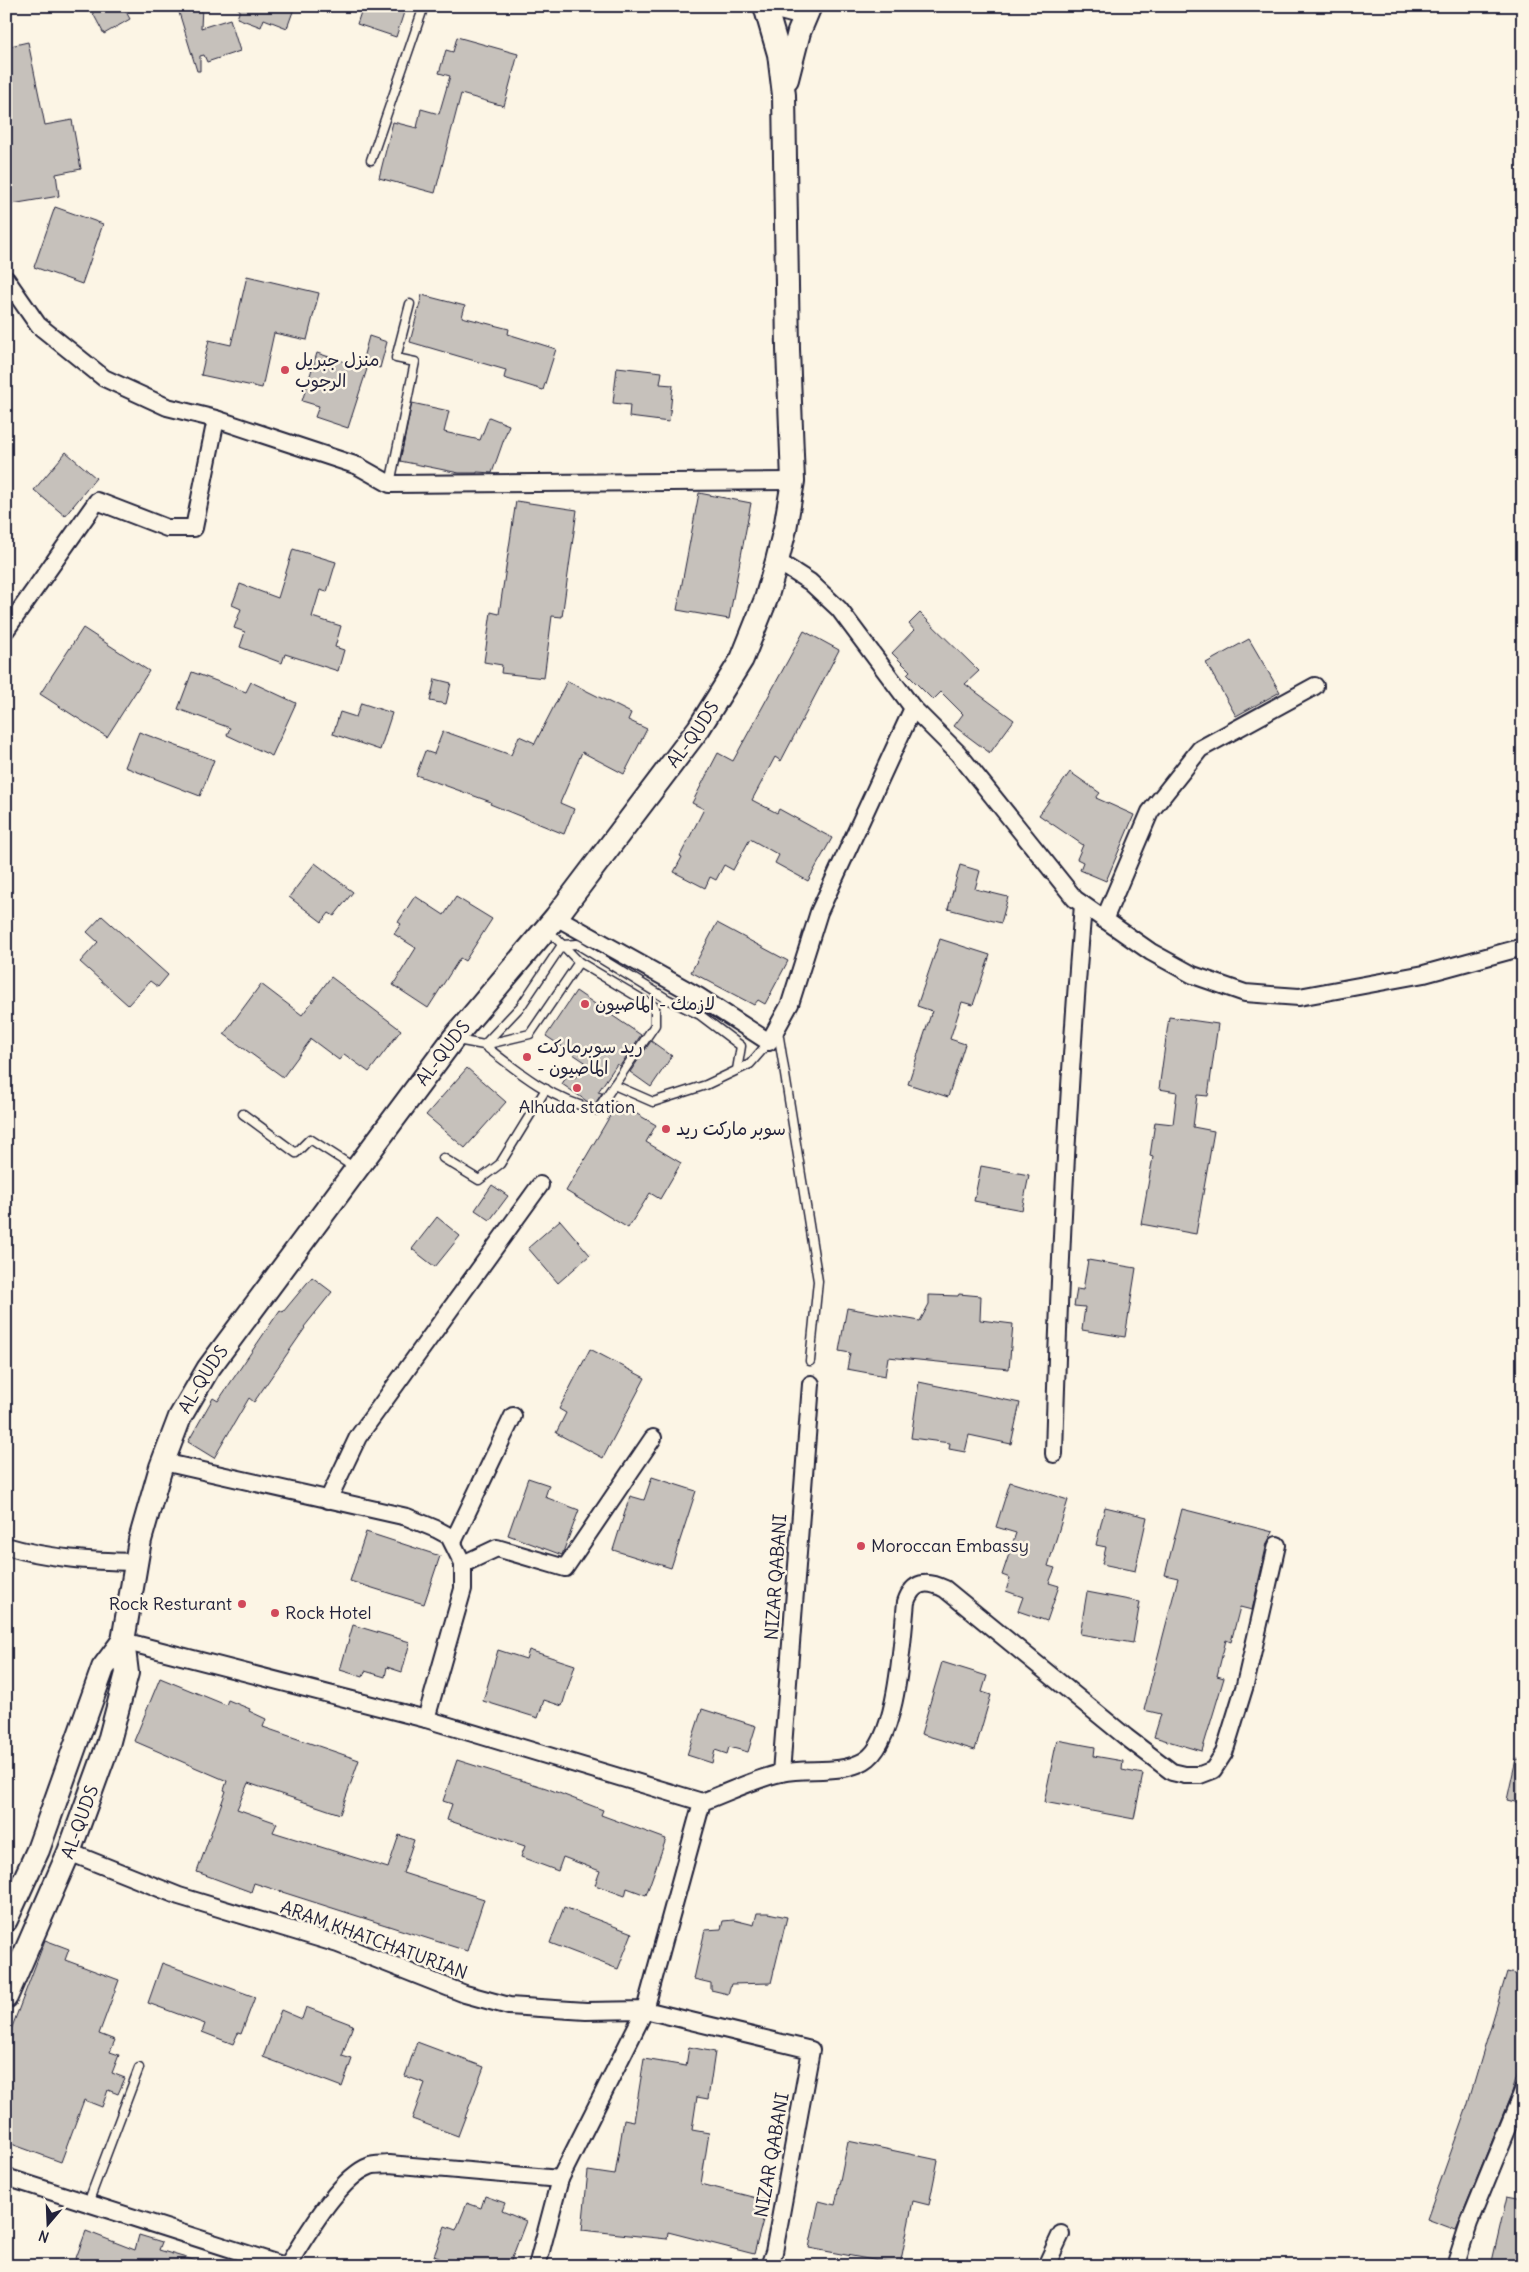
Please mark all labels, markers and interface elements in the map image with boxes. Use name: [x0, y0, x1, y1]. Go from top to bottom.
place label: منزل جبريل الرجوب: [295, 348, 379, 392]
marker: منزل جبريل الرجوب: [279, 364, 291, 376]
street label: AL-QUDS: [661, 697, 724, 772]
place label: لازمك - الماصيون: [595, 992, 715, 1015]
marker: لازمك - الماصيون: [579, 998, 591, 1010]
street label: AL-QUDS: [410, 1015, 475, 1090]
place label: ريد سوبرماركت - الماصيون: [537, 1035, 643, 1079]
marker: ريد سوبرماركت - الماصيون: [521, 1051, 533, 1063]
marker: Alhuda station: [571, 1082, 583, 1094]
place label: Alhuda station: [519, 1095, 635, 1118]
place label: سوبر ماركت ريد: [676, 1117, 786, 1140]
marker: سوبر ماركت ريد: [660, 1123, 672, 1135]
street label: AL-QUDS: [173, 1340, 233, 1417]
street label: NIZAR QABANI: [760, 1513, 791, 1641]
place label: Moroccan Embassy: [871, 1534, 1029, 1557]
marker: Moroccan Embassy: [855, 1540, 867, 1552]
place label: Rock Resturant: [109, 1592, 232, 1615]
marker: Rock Resturant: [236, 1598, 248, 1610]
place label: Rock Hotel: [285, 1601, 372, 1624]
marker: Rock Hotel: [269, 1607, 281, 1619]
street label: AL-QUDS: [55, 1782, 103, 1862]
street label: ARAM KHATCHATURIAN: [278, 1895, 471, 1984]
street label: NIZAR QABANI: [749, 2090, 794, 2219]
north arrow: [22, 2200, 72, 2250]
text: N: [36, 2226, 51, 2246]

